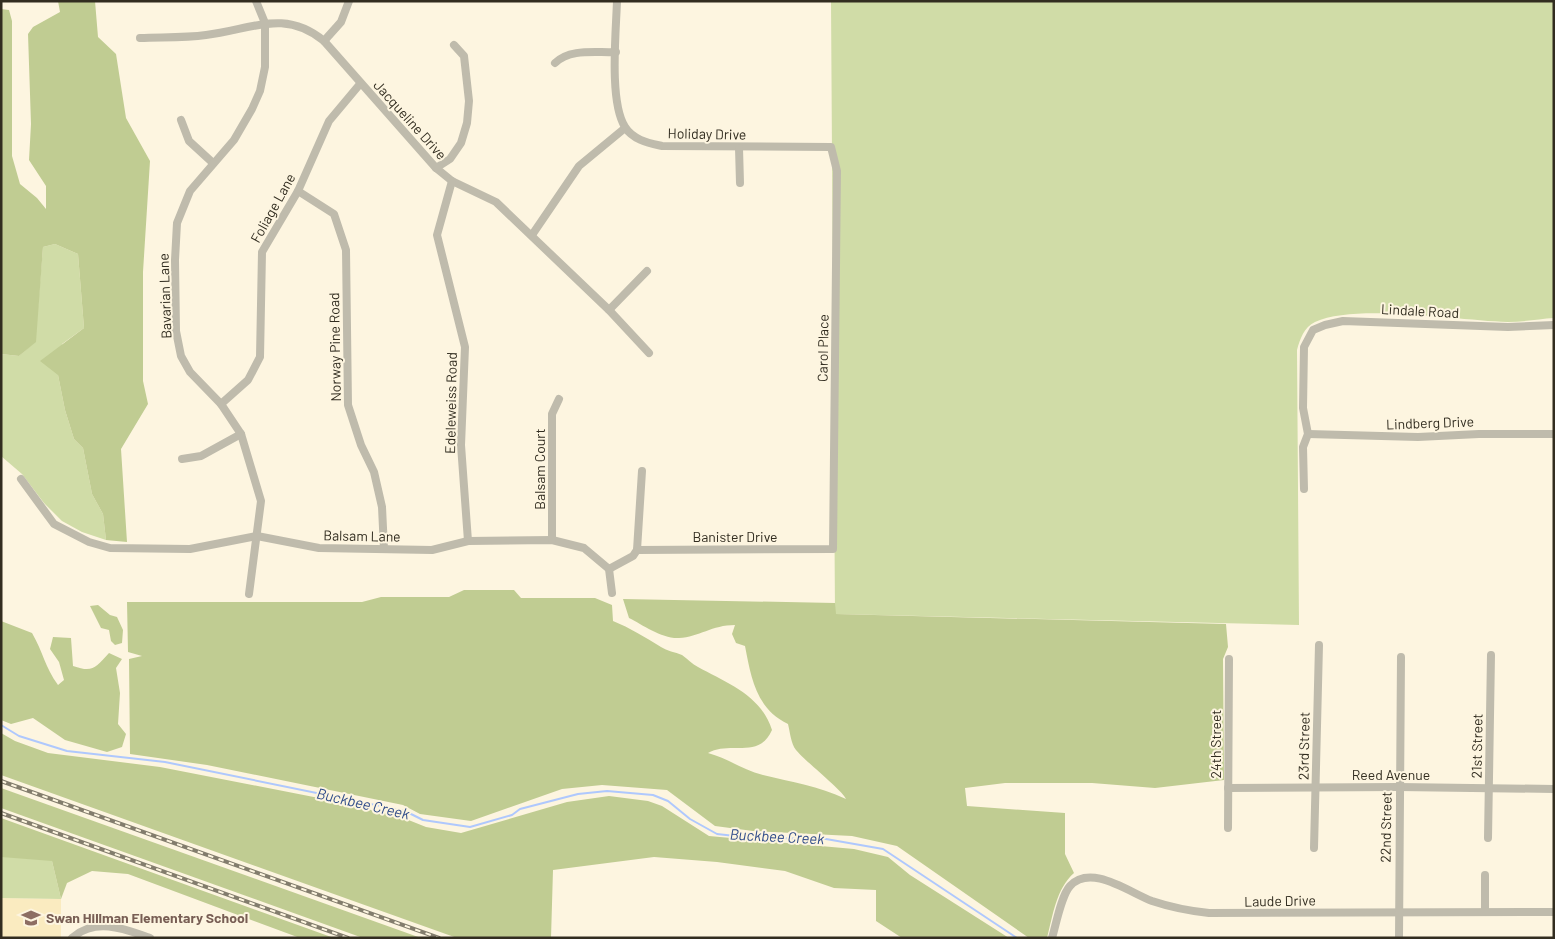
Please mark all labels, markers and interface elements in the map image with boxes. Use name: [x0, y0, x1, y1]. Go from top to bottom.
street label: Jacqueline Drive: [370, 76, 450, 163]
street label: Holiday Drive: [667, 124, 747, 143]
street label: Foliage Lane: [247, 170, 299, 245]
street label: Bavarian Lane: [155, 253, 174, 339]
street label: Norway Pine Road: [325, 292, 344, 402]
street label: Lindale Road: [1381, 300, 1460, 321]
street label: Carol Place: [813, 314, 832, 382]
street label: Edeleweiss Road: [441, 352, 460, 454]
street label: Lindberg Drive: [1386, 412, 1474, 433]
street label: Balsam Court: [531, 428, 548, 510]
street label: Balsam Lane: [323, 526, 401, 545]
street label: Banister Drive: [692, 528, 778, 545]
street label: 24th Street: [1207, 710, 1224, 778]
street label: 23rd Street: [1294, 712, 1313, 780]
street label: 21st Street: [1467, 713, 1486, 779]
street label: Reed Avenue: [1352, 766, 1430, 783]
water label: Buckbee Creek: [315, 784, 412, 823]
street label: 22nd Street: [1376, 791, 1395, 863]
water label: Buckbee Creek: [729, 825, 825, 848]
street label: Laude Drive: [1244, 891, 1316, 910]
school or university icon: Swan Hillman Elementary School: [20, 907, 42, 929]
place label: Swan Hillman Elementary School: [46, 909, 248, 926]

